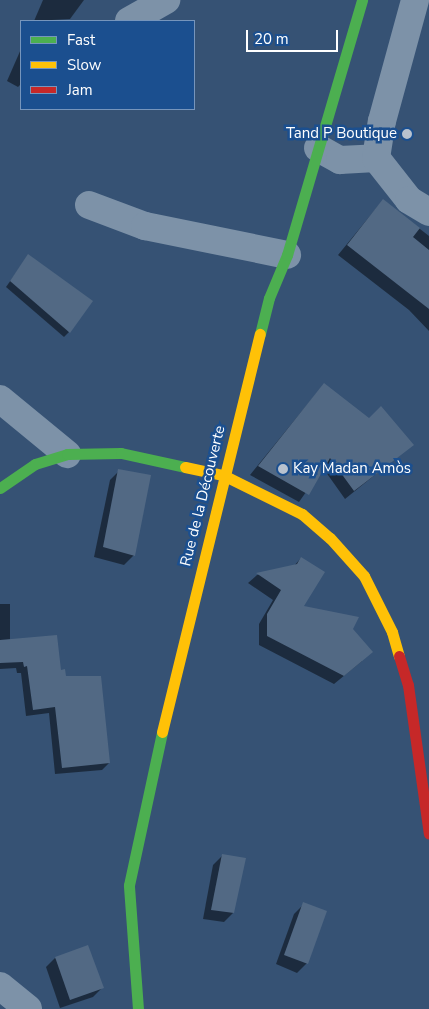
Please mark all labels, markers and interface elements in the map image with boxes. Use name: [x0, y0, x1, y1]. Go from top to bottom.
legend: [20, 20, 195, 110]
scale bar: [249, 20, 342, 52]
text: 20 m: [254, 29, 289, 49]
text: Fast: [67, 30, 95, 50]
text: Slow: [67, 55, 101, 75]
text: Jam: [67, 80, 93, 100]
place label: Tand P Boutique: [286, 125, 397, 143]
marker: Tand P Boutique: [401, 128, 413, 140]
street label: Rue de la Découverte: [177, 424, 229, 568]
place label: Kay Madan Amòs: [293, 460, 411, 478]
marker: Kay Madan Amòs: [277, 463, 289, 475]

